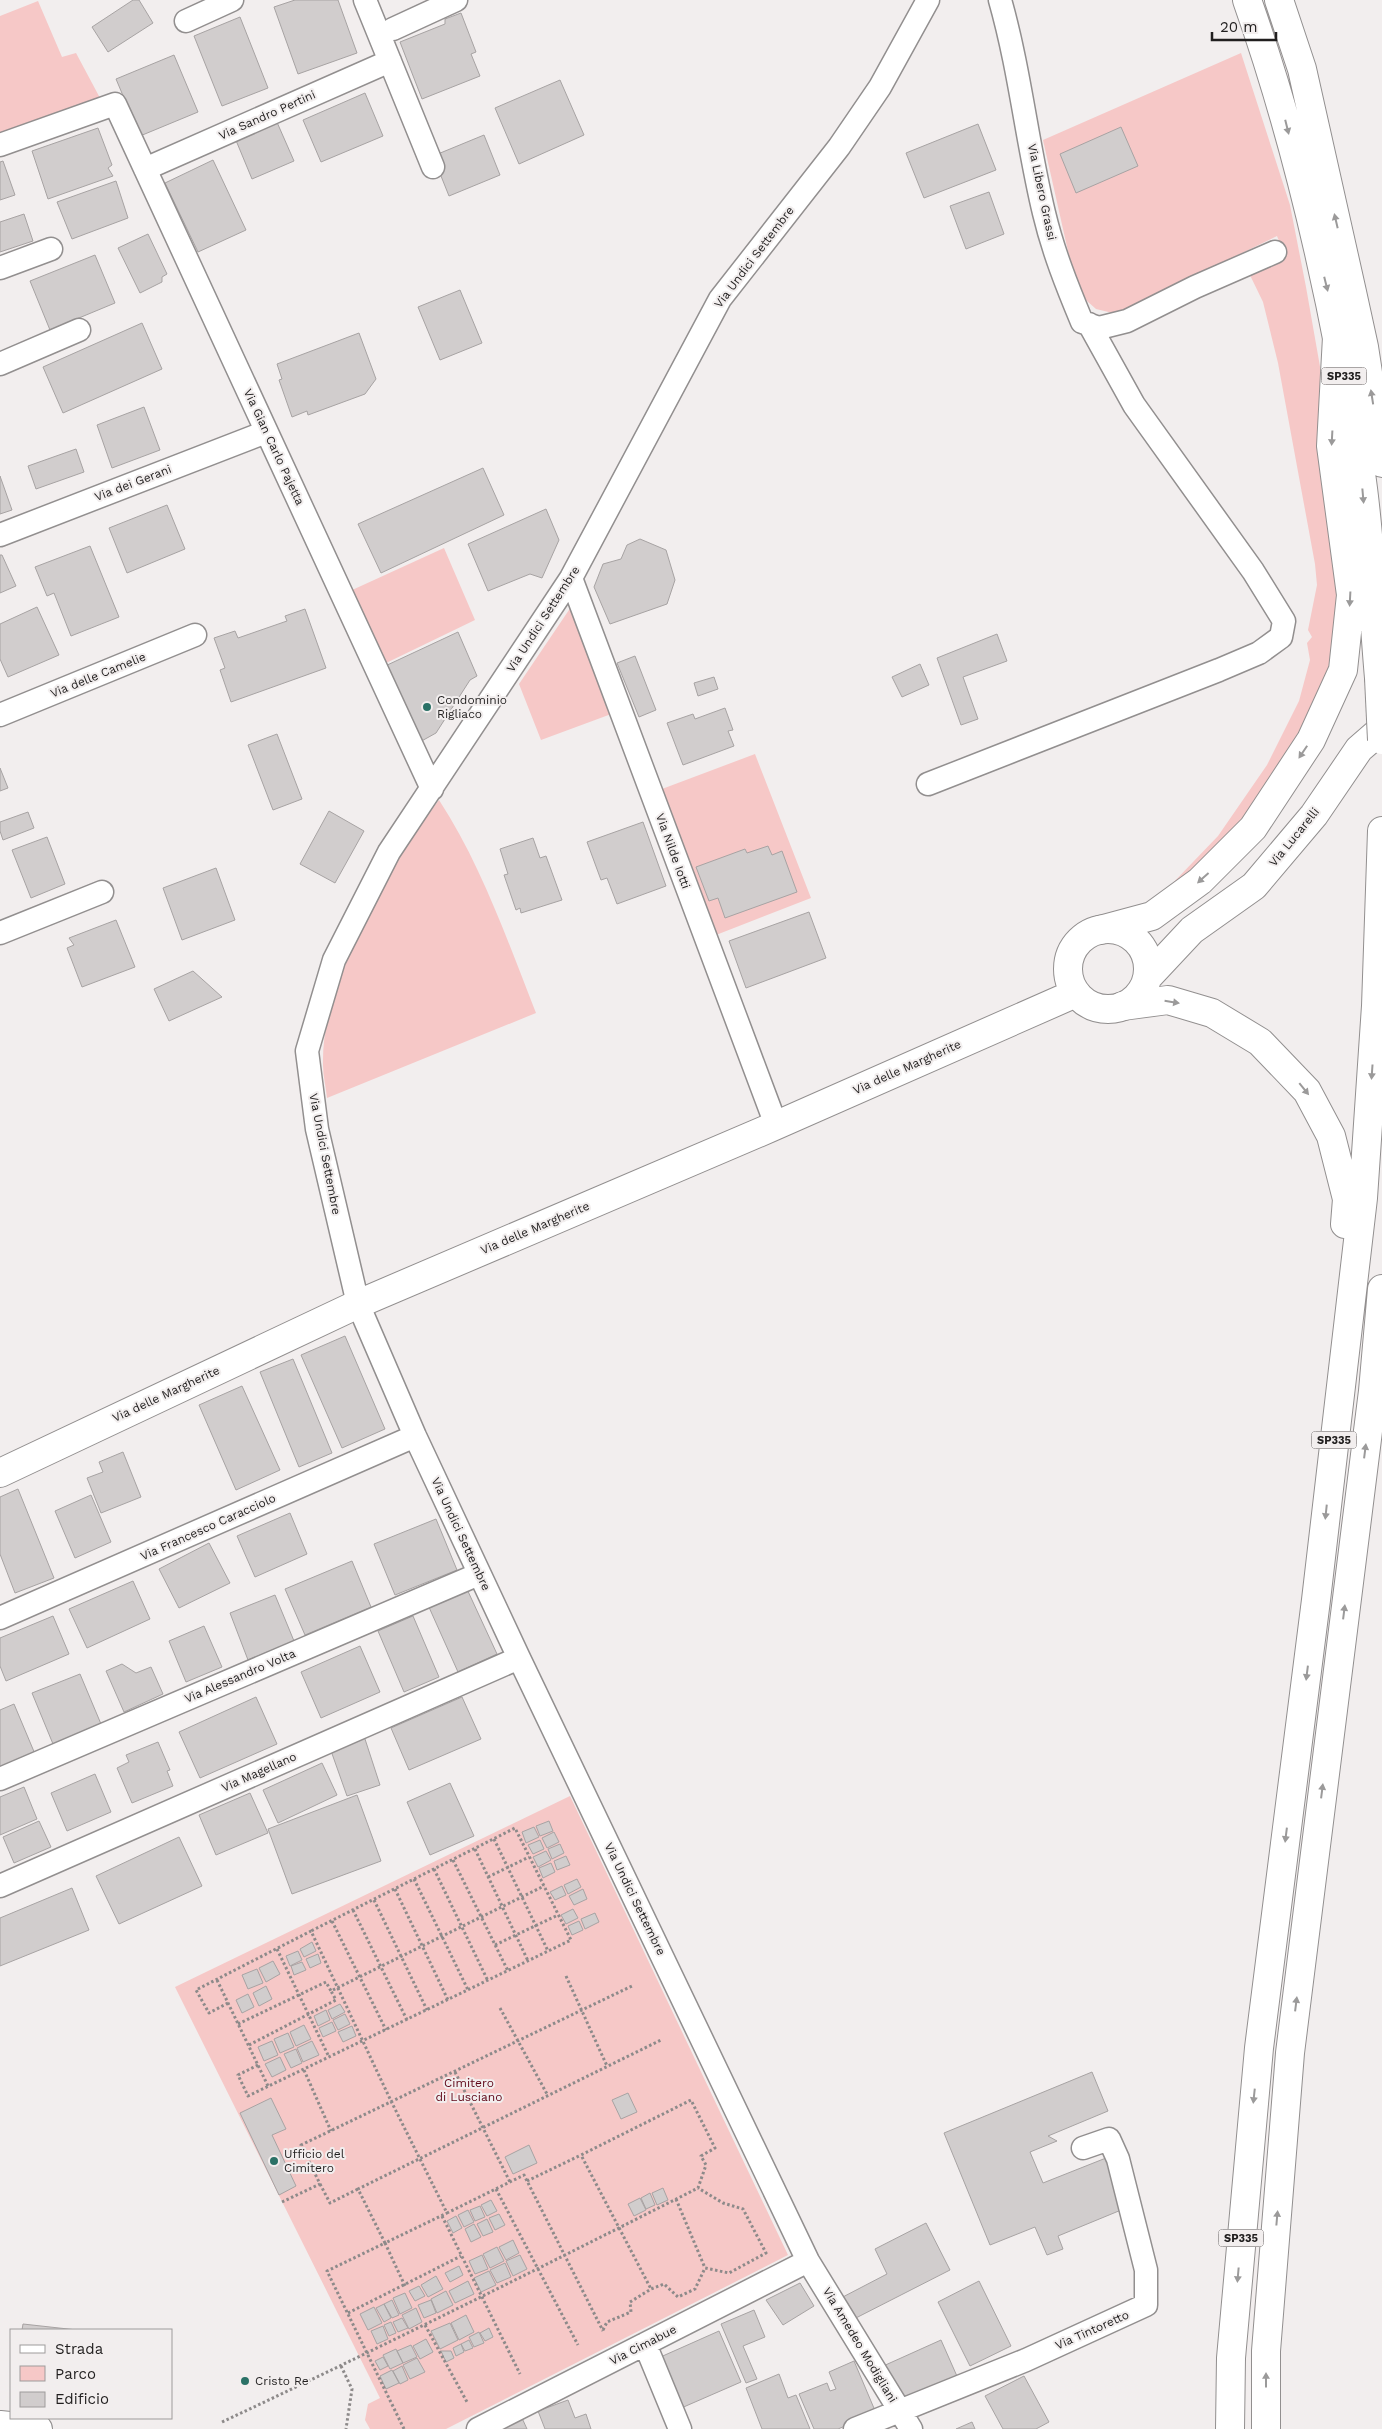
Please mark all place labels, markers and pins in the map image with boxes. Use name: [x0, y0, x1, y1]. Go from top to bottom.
place label: Condominio Rigliaco: [437, 693, 507, 721]
marker: Condominio Rigliaco: [421, 701, 433, 713]
place label: Ufficio del Cimitero: [284, 2147, 345, 2175]
marker: Ufficio del Cimitero: [268, 2155, 280, 2167]
place label: Cristo Re: [255, 2374, 309, 2388]
marker: Cristo Re: [239, 2375, 251, 2387]

